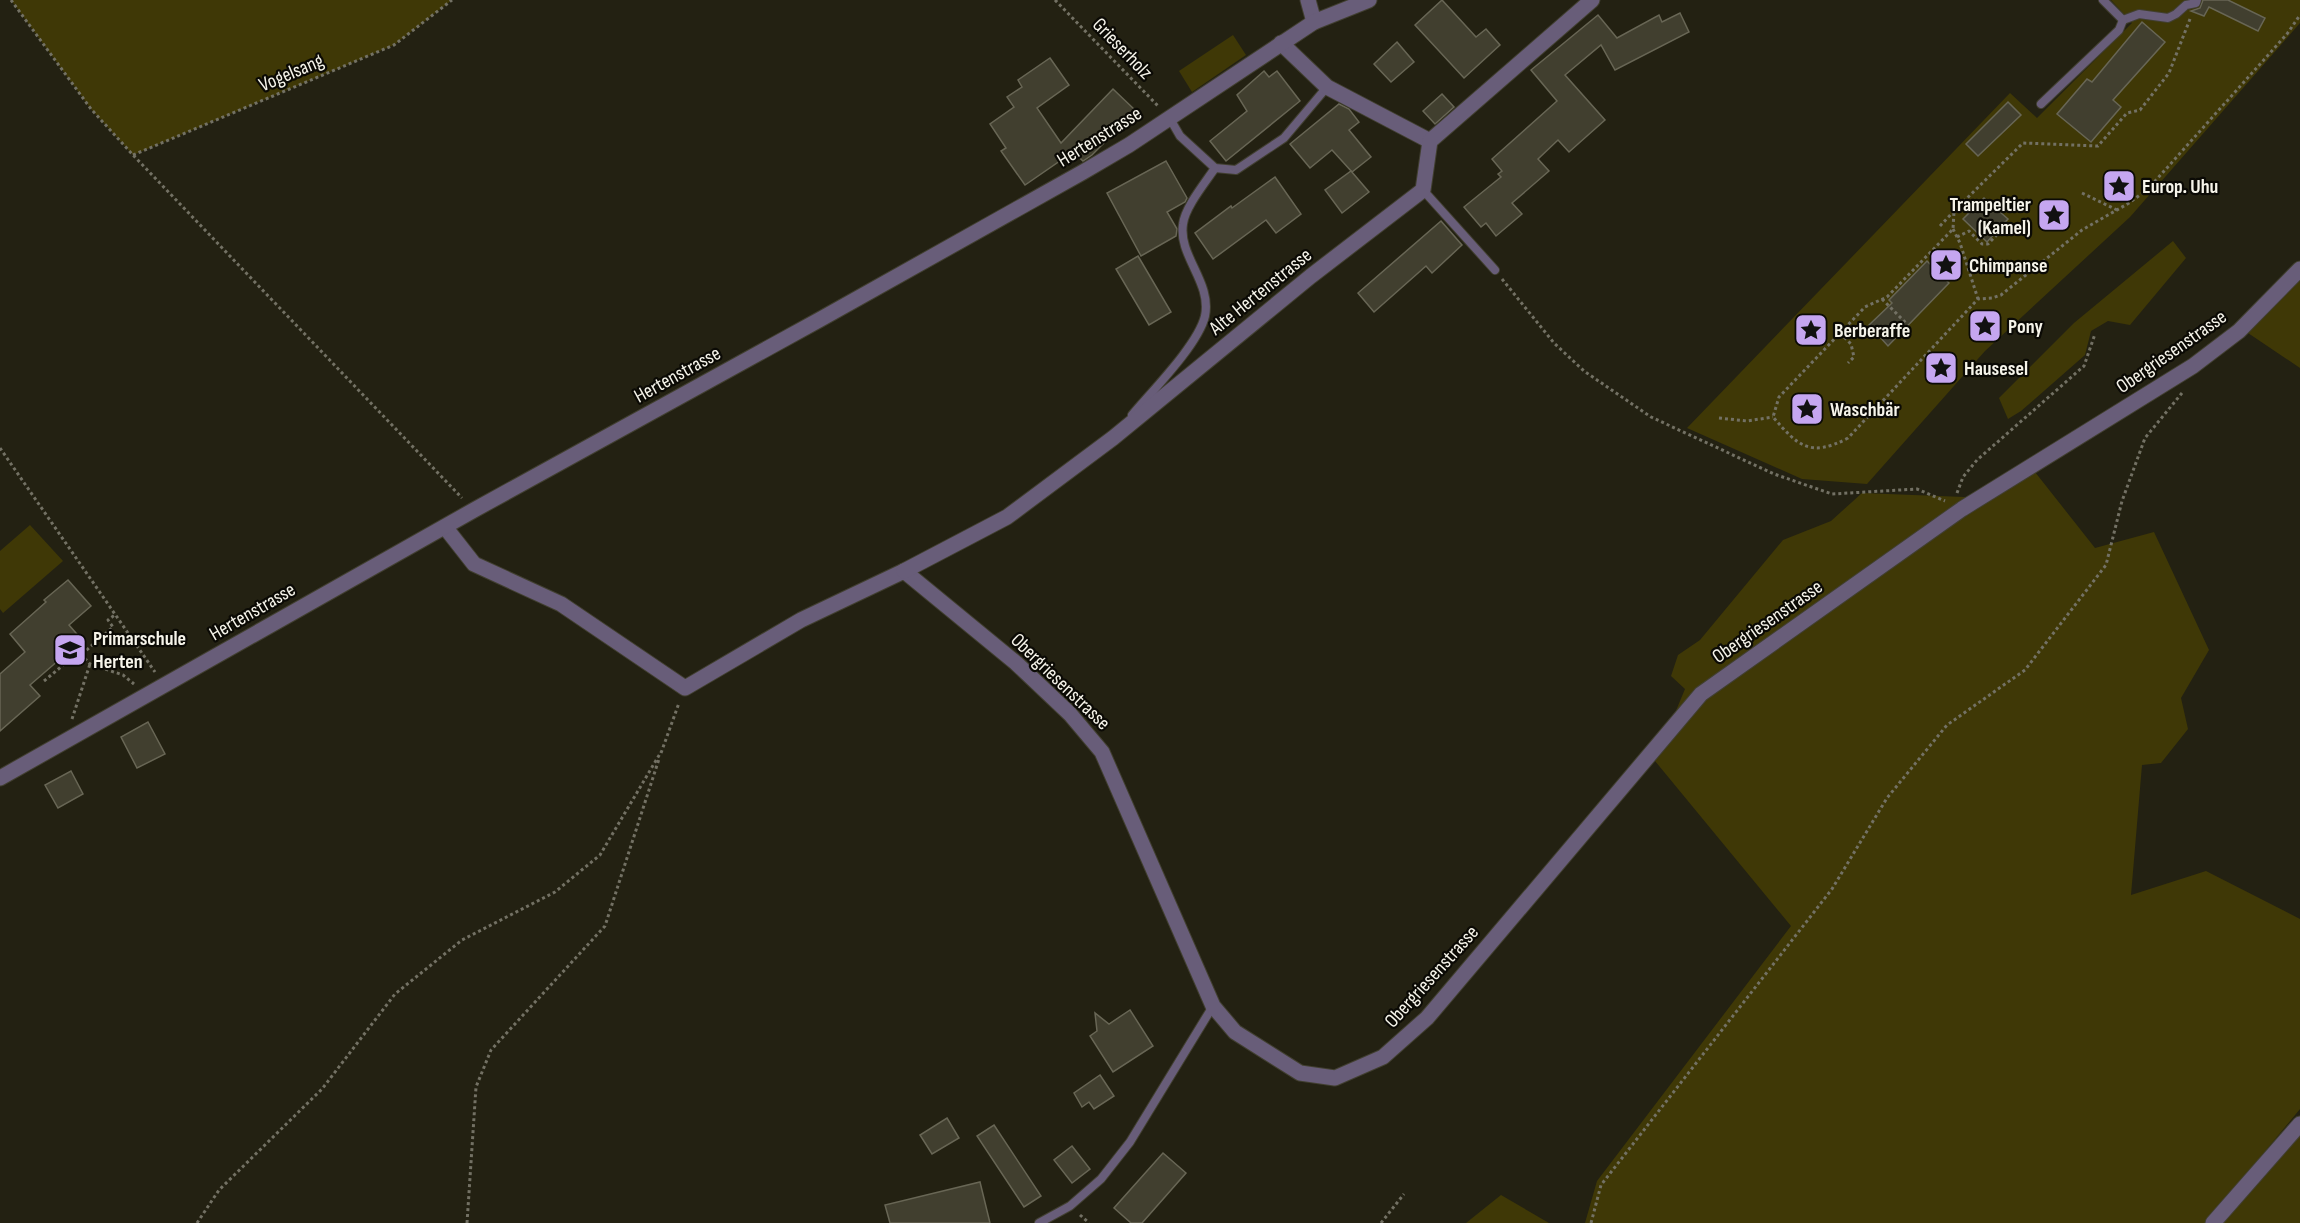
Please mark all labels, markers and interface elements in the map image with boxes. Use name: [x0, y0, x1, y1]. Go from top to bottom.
street label: Grieserholz: [1087, 13, 1157, 84]
street label: Vogelsang: [256, 49, 327, 97]
street label: Hertenstrasse: [1053, 101, 1146, 172]
place icon: Europ. Uhu: [2101, 168, 2137, 204]
place label: Europ. Uhu: [2142, 175, 2218, 199]
place label: Trampeltier (Kamel): [1949, 193, 2031, 240]
place icon: Trampeltier (Kamel): [2036, 197, 2072, 233]
street label: Alte Hertenstrasse: [1204, 243, 1317, 341]
place icon: Chimpanse: [1928, 247, 1964, 283]
place label: Chimpanse: [1969, 254, 2047, 278]
street label: Obergriesenstrasse: [2112, 305, 2231, 399]
place icon: Pony: [1967, 308, 2003, 344]
place icon: Berberaffe: [1793, 312, 1829, 348]
place label: Pony: [2008, 315, 2044, 339]
place label: Berberaffe: [1834, 319, 1910, 343]
street label: Hertenstrasse: [630, 341, 725, 408]
place icon: Hausesel: [1923, 350, 1959, 386]
place label: Hausesel: [1964, 357, 2028, 381]
place icon: Waschbär: [1789, 391, 1825, 427]
place label: Waschbär: [1830, 398, 1900, 422]
street label: Obergriesenstrasse: [1708, 575, 1827, 669]
street label: Hertenstrasse: [205, 578, 300, 646]
place label: Primarschule Herten: [93, 627, 186, 674]
street label: Obergriesenstrasse: [1005, 628, 1115, 735]
school or university icon: Primarschule Herten: [52, 632, 88, 668]
street label: Obergriesenstrasse: [1380, 921, 1484, 1033]

